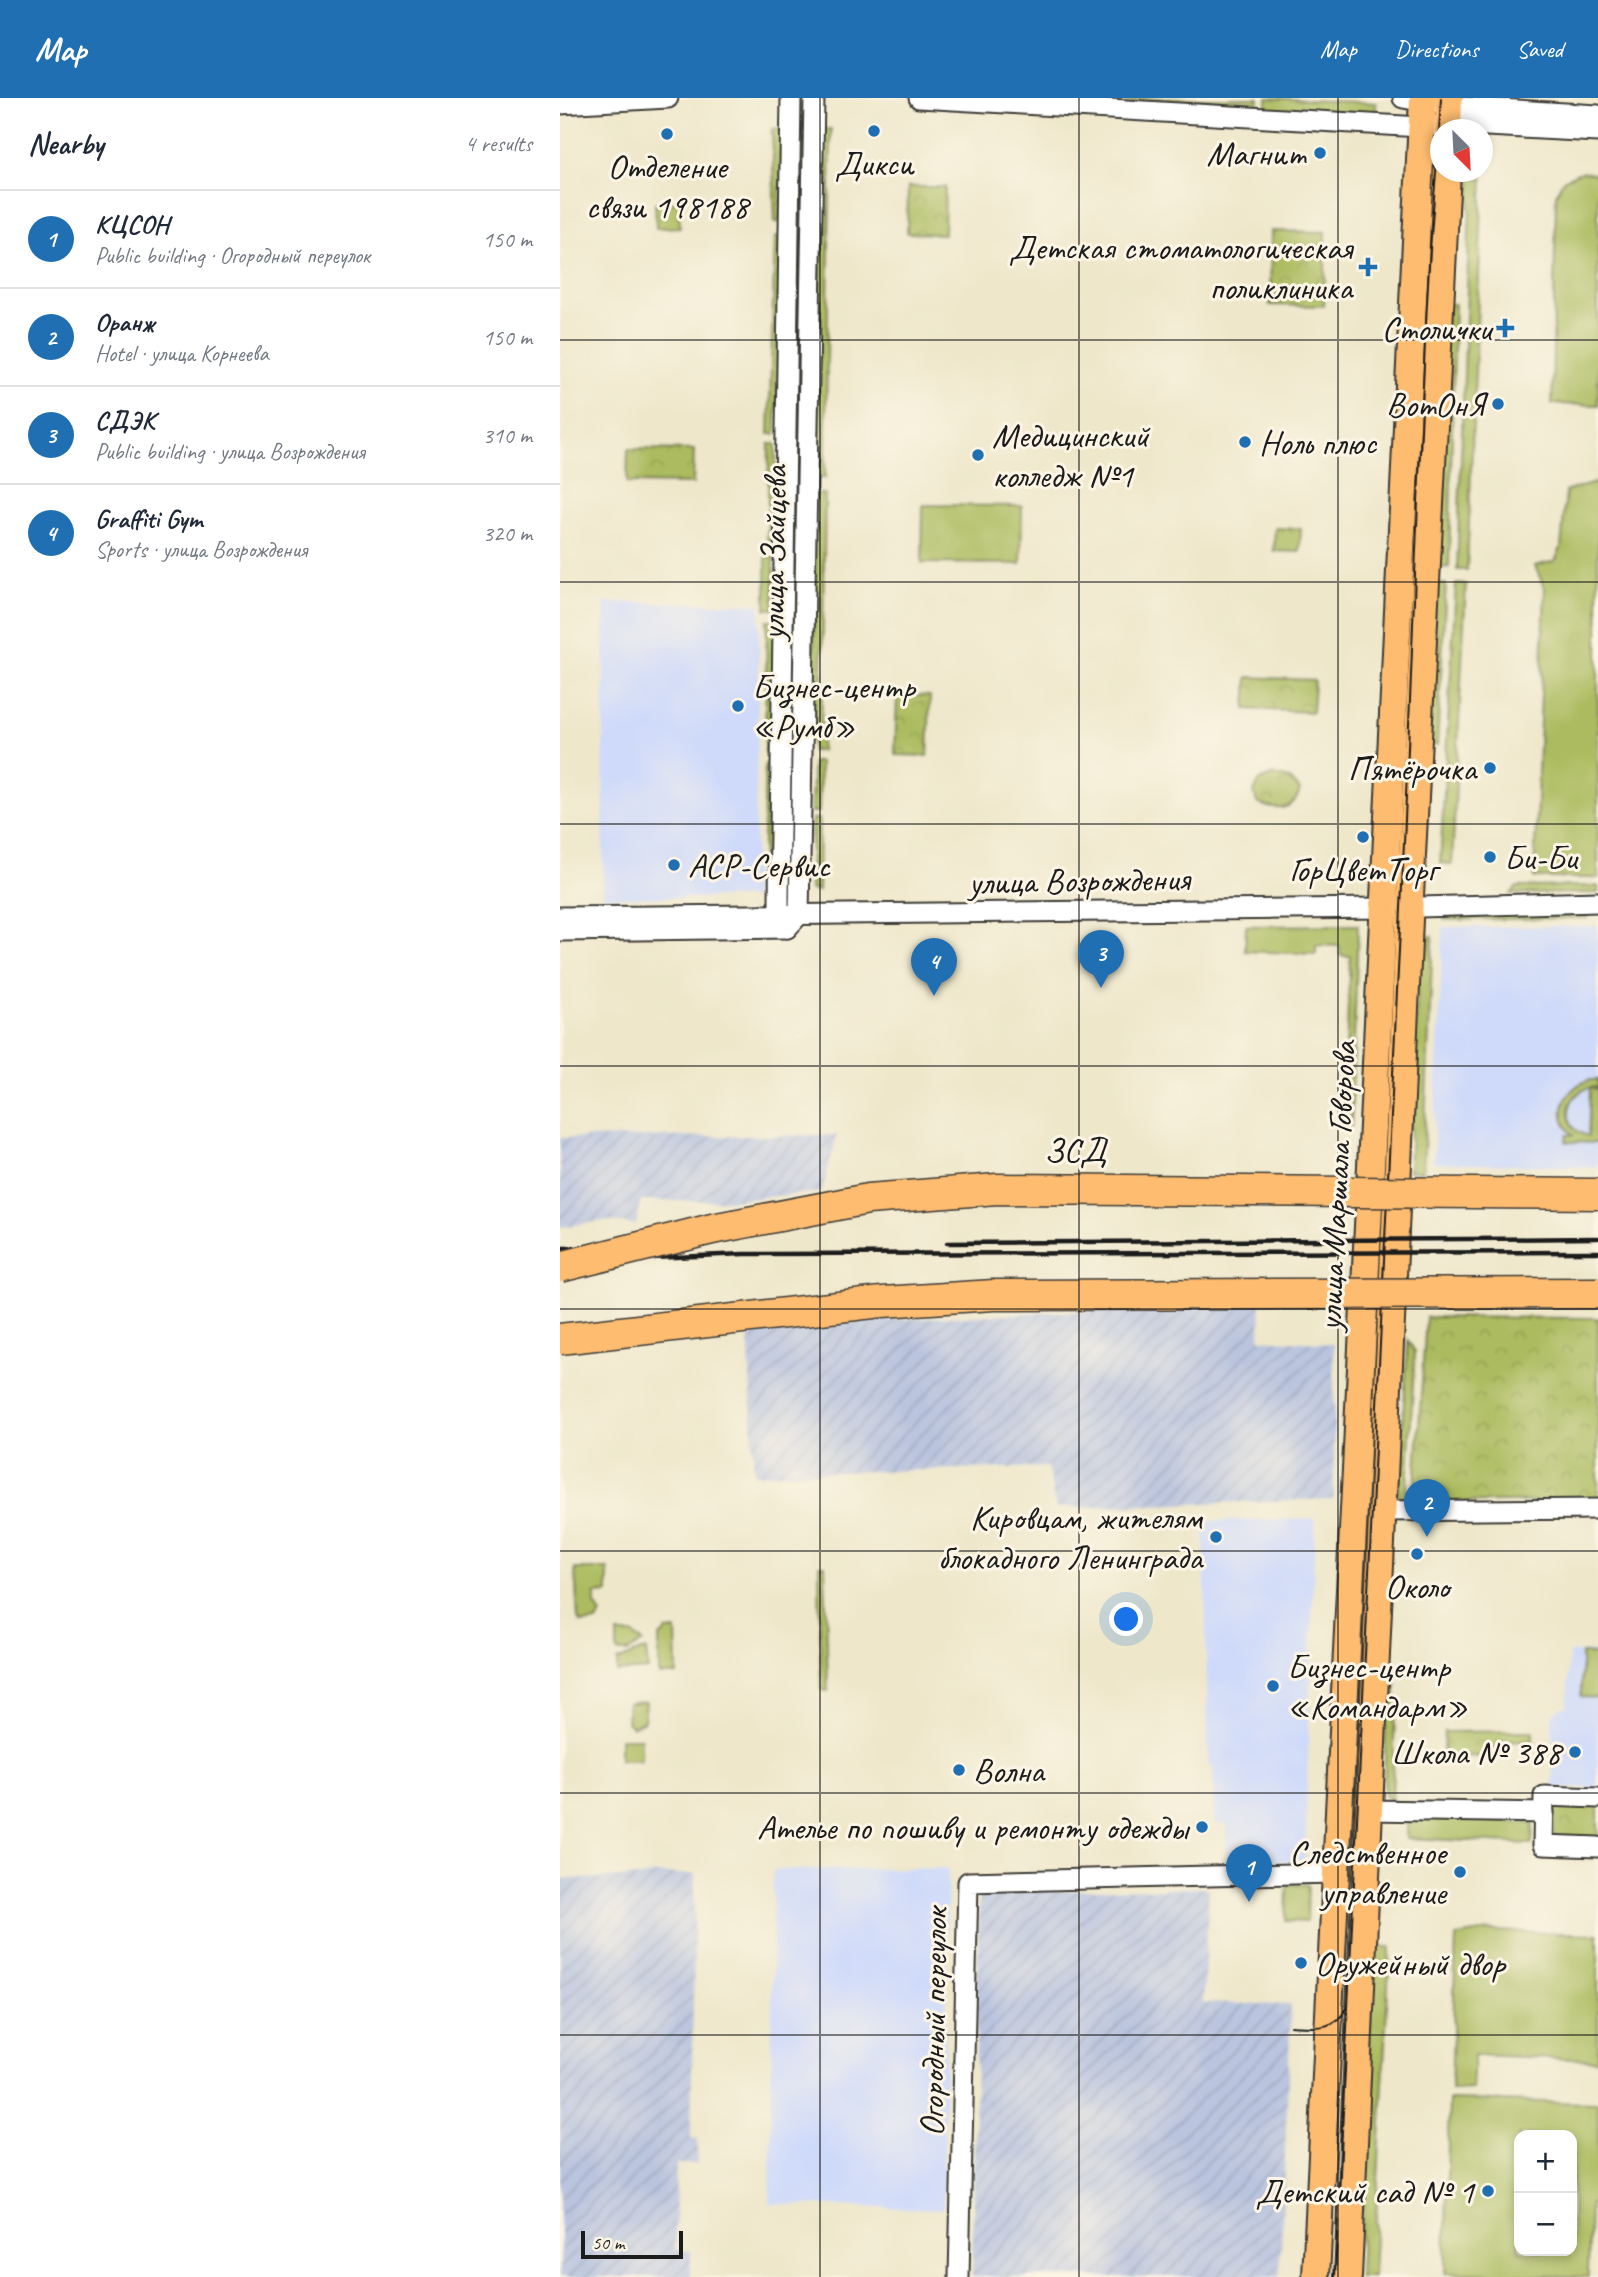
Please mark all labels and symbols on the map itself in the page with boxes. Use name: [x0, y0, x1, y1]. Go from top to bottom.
north arrow: [1430, 119, 1493, 182]
marker: Дикси: [866, 123, 882, 139]
marker: Отделение связи 198188: [659, 126, 675, 142]
place label: Магнит: [1207, 131, 1307, 176]
place label: Дикси: [835, 141, 916, 186]
place label: Отделение связи 198188: [586, 144, 751, 229]
marker: Магнит: [1312, 145, 1328, 161]
place label: Детская стоматологическая поликлиника: [1009, 225, 1354, 310]
marker: Детская стоматологическая поликлиника: [1358, 257, 1378, 277]
place label: Столички: [1381, 306, 1495, 351]
marker: Столички: [1497, 320, 1513, 336]
place label: ВотОнЯ: [1386, 382, 1489, 427]
marker: ВотОнЯ: [1490, 396, 1506, 412]
place label: Медицинский колледж №1: [992, 413, 1151, 498]
place label: Ноль плюс: [1259, 420, 1378, 465]
marker: Ноль плюс: [1237, 434, 1253, 450]
marker: Медицинский колледж №1: [970, 447, 986, 463]
street label: улица Зайцева: [749, 463, 798, 643]
place label: Бизнес-центр «Румб»: [752, 664, 917, 749]
marker: Бизнес-центр «Румб»: [730, 698, 746, 714]
place label: Пятёрочка: [1348, 746, 1478, 791]
marker: Пятёрочка: [1482, 760, 1498, 776]
marker: ГорЦветТорг: [1355, 829, 1371, 845]
place label: Би-Би: [1504, 835, 1579, 880]
place label: АСР-Сервис: [688, 843, 831, 888]
place label: ГорЦветТорг: [1289, 847, 1442, 892]
marker: Би-Би: [1482, 849, 1498, 865]
street label: улица Возрождения: [966, 856, 1192, 905]
marker: АСР-Сервис: [666, 857, 682, 873]
pin: 3: [1078, 930, 1124, 988]
pin: 4: [911, 938, 957, 996]
street label: улица Маршала Говорова: [1306, 1037, 1367, 1334]
street label: ЗСД: [1044, 1128, 1109, 1173]
pin: 2: [1404, 1479, 1450, 1537]
place label: Кировцам, жителям блокадного Ленинграда: [938, 1495, 1204, 1580]
marker: Кировцам, жителям блокадного Ленинграда: [1208, 1529, 1224, 1545]
marker: Около: [1409, 1546, 1425, 1562]
place label: Около: [1385, 1564, 1453, 1609]
your location: [1109, 1602, 1143, 1636]
place label: Бизнес-центр «Командарм»: [1287, 1644, 1468, 1729]
marker: Бизнес-центр «Командарм»: [1265, 1678, 1281, 1694]
place label: Школа № 388: [1391, 1730, 1564, 1775]
marker: Школа № 388: [1567, 1744, 1583, 1760]
place label: Волна: [973, 1748, 1046, 1793]
marker: Волна: [951, 1762, 967, 1778]
place label: Ателье по пошиву и ремонту одежды: [757, 1805, 1191, 1850]
marker: Ателье по пошиву и ремонту одежды: [1194, 1819, 1210, 1835]
place label: Следственное управление: [1289, 1830, 1449, 1915]
pin: 1: [1226, 1844, 1272, 1902]
marker: Следственное управление: [1452, 1864, 1468, 1880]
street label: Огородный переулок: [909, 1904, 958, 2137]
place label: Оружейный двор: [1315, 1941, 1507, 1986]
marker: Оружейный двор: [1293, 1955, 1309, 1971]
place label: Детский сад № 1: [1255, 2169, 1476, 2214]
marker: Детский сад № 1: [1480, 2183, 1496, 2199]
scale bar: [581, 2228, 682, 2260]

